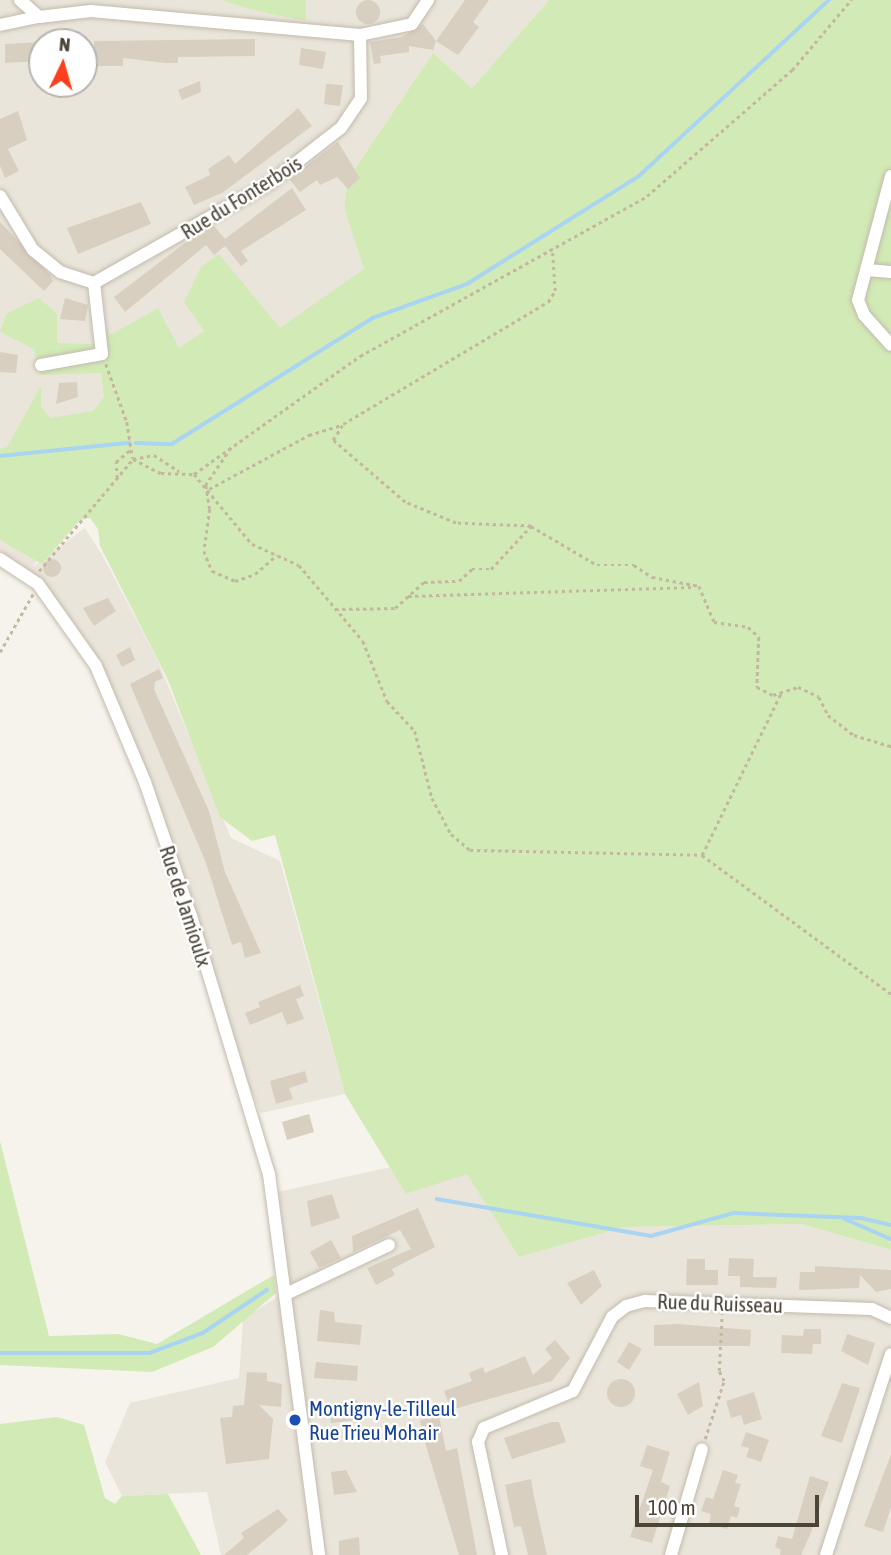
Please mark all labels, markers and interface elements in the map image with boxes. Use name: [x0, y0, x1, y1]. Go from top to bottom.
north arrow: [28, 28, 98, 98]
text: N: [58, 33, 71, 56]
street label: Rue du Fonterbois: [176, 150, 306, 244]
street label: Rue de Jamioulx: [155, 842, 217, 970]
street label: Rue du Ruisseau: [657, 1288, 783, 1318]
place label: Montigny-le-Tilleul Rue Trieu Mohair: [309, 1395, 456, 1445]
marker: Montigny-le-Tilleul Rue Trieu Mohair: [287, 1412, 303, 1428]
scale bar: [639, 1482, 823, 1526]
text: 100 m: [648, 1495, 696, 1519]

